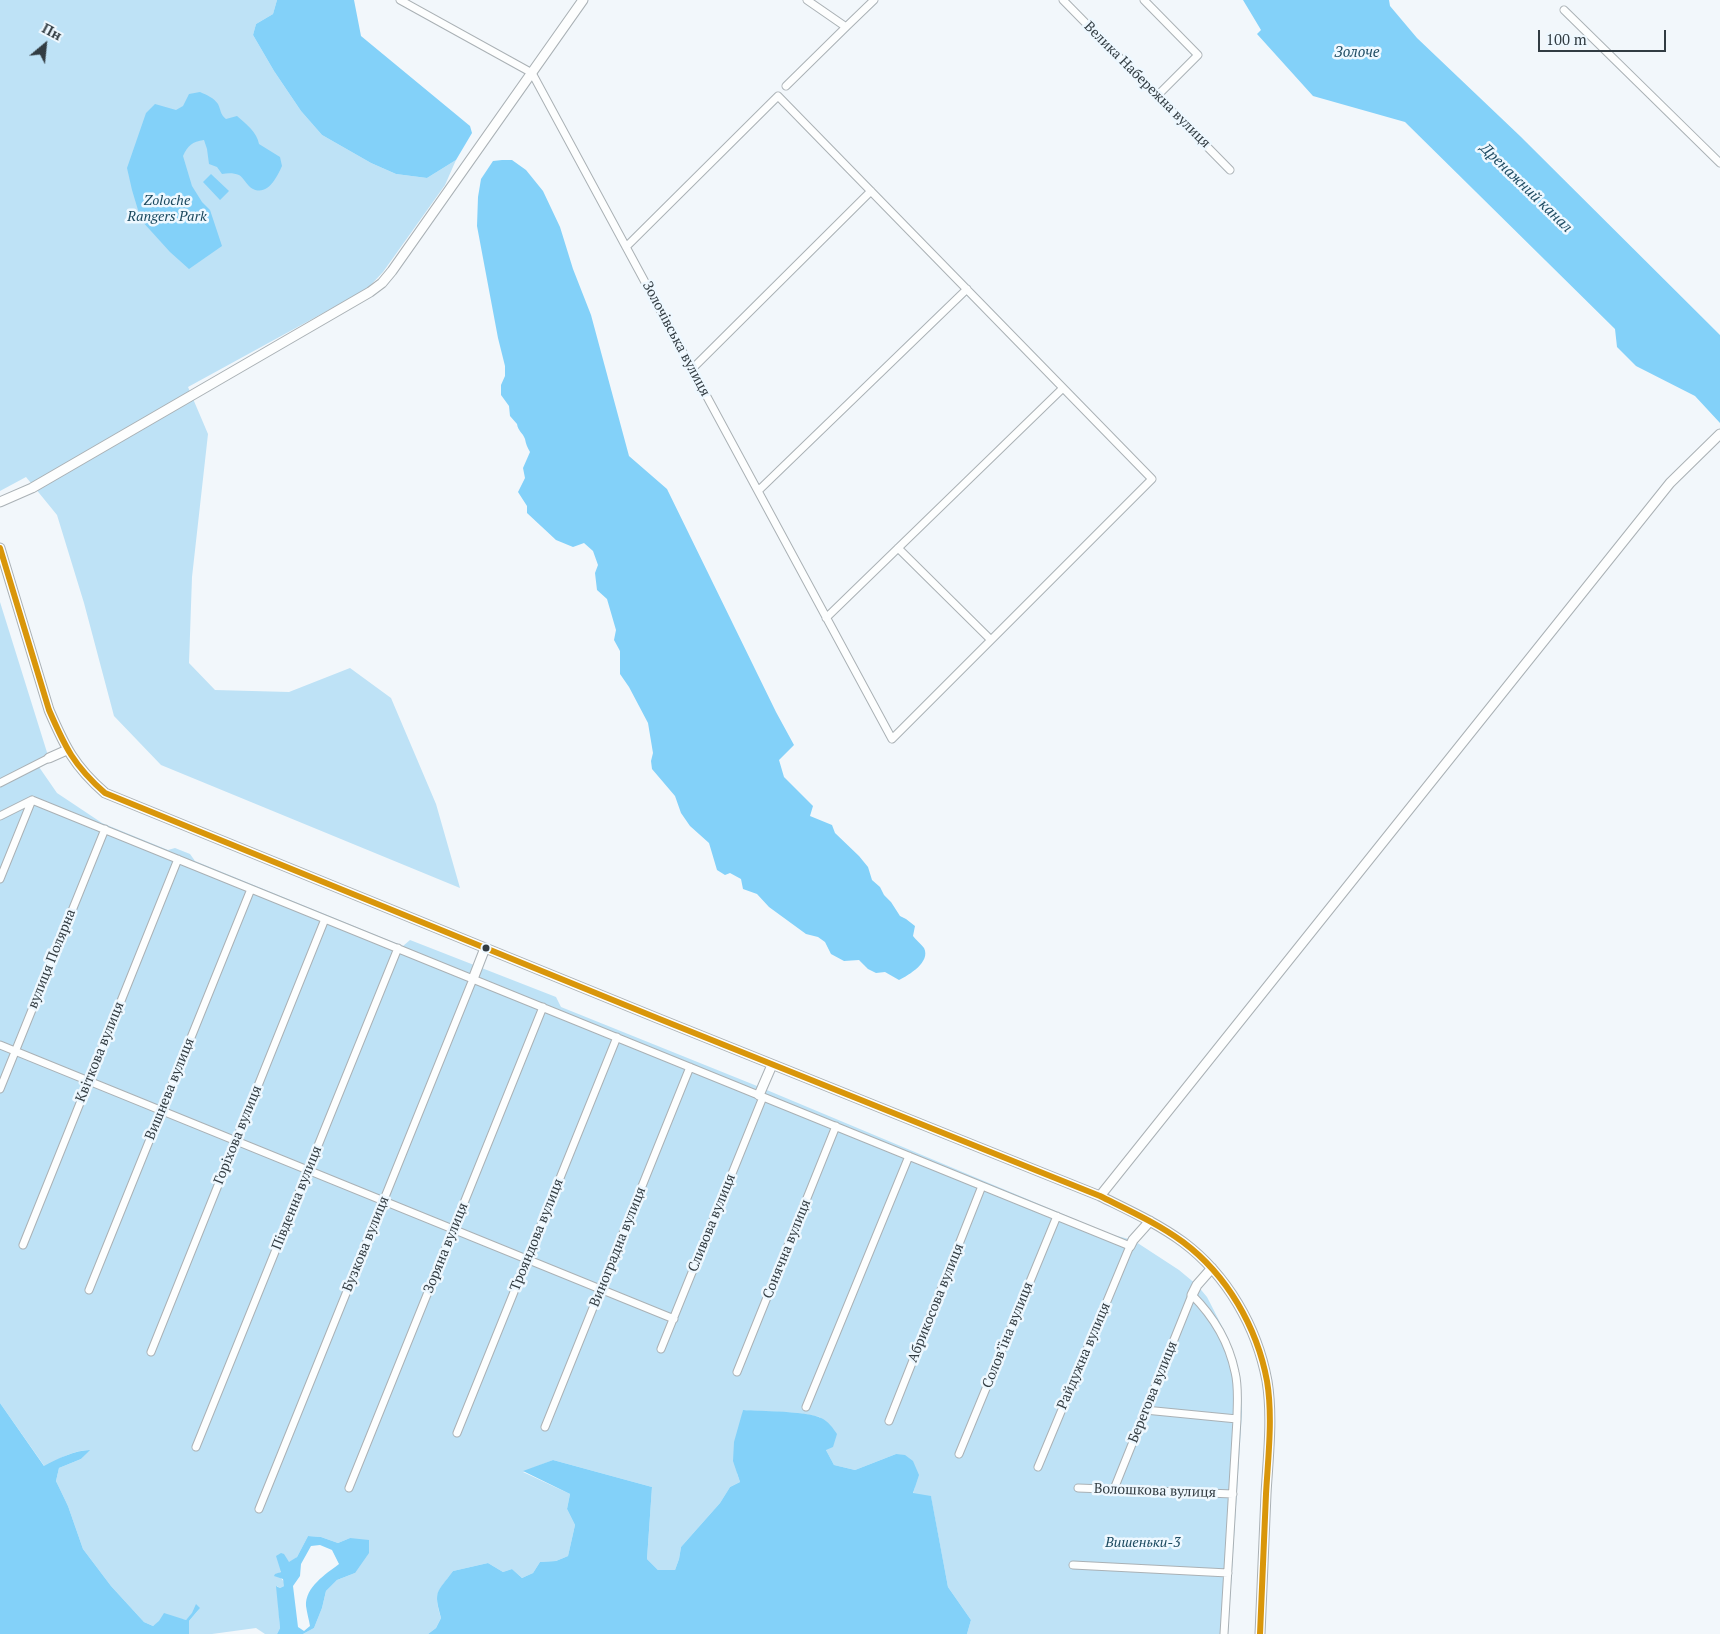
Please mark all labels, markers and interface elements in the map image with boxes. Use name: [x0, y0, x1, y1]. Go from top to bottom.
text: Пн: [39, 18, 66, 44]
street label: Велика Набережна вулиця: [1080, 18, 1214, 152]
north arrow: [20, 20, 70, 70]
scale bar: [1540, 20, 1668, 52]
text: 100 m: [1546, 29, 1587, 49]
water label: Золоче: [1334, 44, 1380, 62]
water label: Дренажний канал: [1476, 140, 1576, 236]
park label: Zoloche Rangers Park: [127, 193, 207, 226]
street label: Золочівська вулиця: [639, 279, 713, 399]
street label: вулиця Полярна: [24, 907, 80, 1011]
unlabelled marker: [481, 943, 491, 953]
street label: Квіткова вулиця: [72, 999, 128, 1105]
street label: Вишнева вулиця: [142, 1035, 198, 1143]
street label: Горіхова вулиця: [210, 1083, 266, 1187]
street label: Південна вулиця: [268, 1144, 326, 1252]
street label: Сливова вулиця: [685, 1172, 739, 1274]
street label: Трояндова вулиця: [507, 1176, 567, 1294]
street label: Виноградна вулиця: [586, 1185, 650, 1309]
street label: Бузкова вулиця: [339, 1194, 393, 1294]
street label: Сонячна вулиця: [759, 1197, 815, 1301]
street label: Зоряна вулиця: [420, 1200, 472, 1296]
street label: Абрикосова вулиця: [904, 1241, 968, 1365]
street label: Соловʼїна вулиця: [979, 1279, 1037, 1391]
street label: Райдужна вулиця: [1054, 1300, 1114, 1412]
street label: Берегова вулиця: [1125, 1339, 1181, 1445]
street label: Волошкова вулиця: [1094, 1480, 1216, 1502]
park label: Вишеньки-3: [1105, 1535, 1181, 1551]

